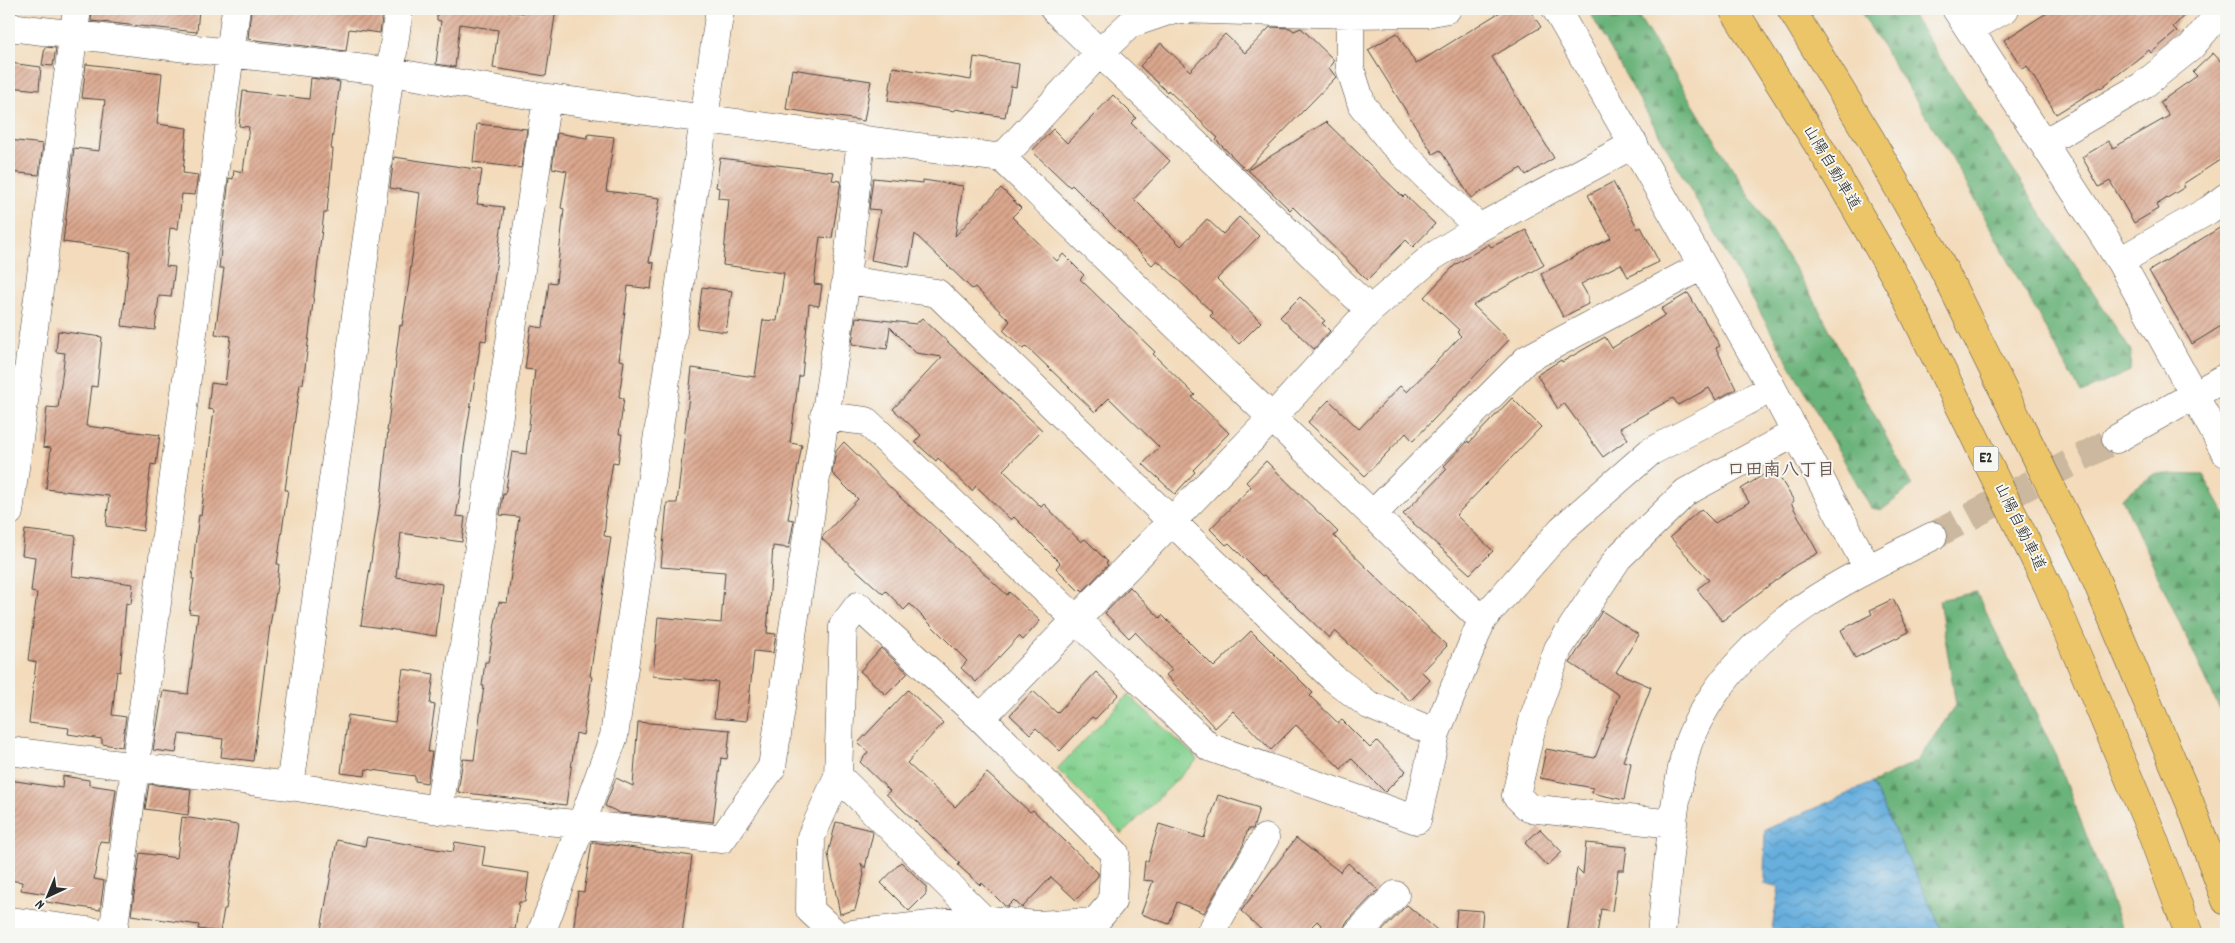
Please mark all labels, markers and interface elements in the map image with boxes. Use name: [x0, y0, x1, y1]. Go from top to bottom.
street label: 山陽自動車道: [1796, 121, 1866, 215]
road number: E2: [1974, 446, 1998, 472]
district label: 口田南八丁目: [1727, 459, 1835, 484]
street label: 山陽自動車道: [1988, 479, 2050, 575]
north arrow: [22, 870, 72, 920]
text: N: [31, 894, 50, 914]

